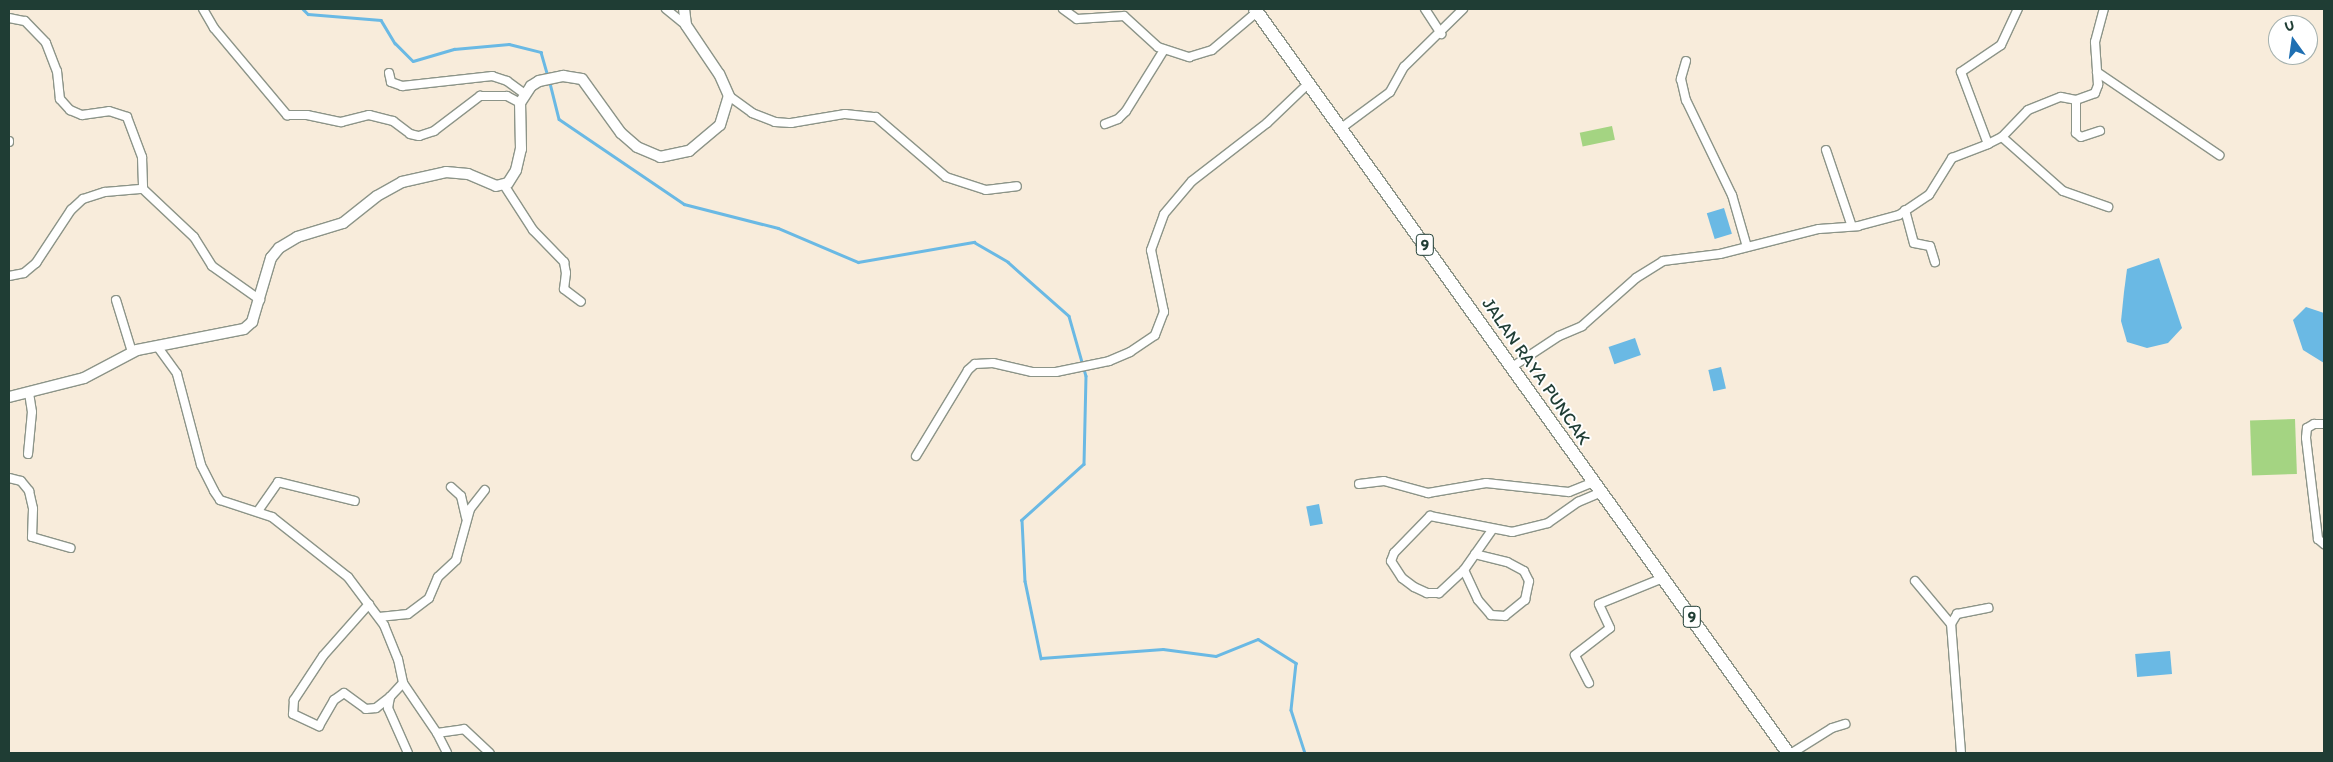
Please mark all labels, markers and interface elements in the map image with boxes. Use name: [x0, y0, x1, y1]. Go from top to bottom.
north arrow: [2268, 15, 2318, 65]
text: U: [2283, 17, 2296, 35]
road number: 9: [1415, 232, 1435, 258]
street label: JALAN RAYA PUNCAK: [1477, 294, 1595, 448]
road number: 9: [1682, 604, 1702, 630]

